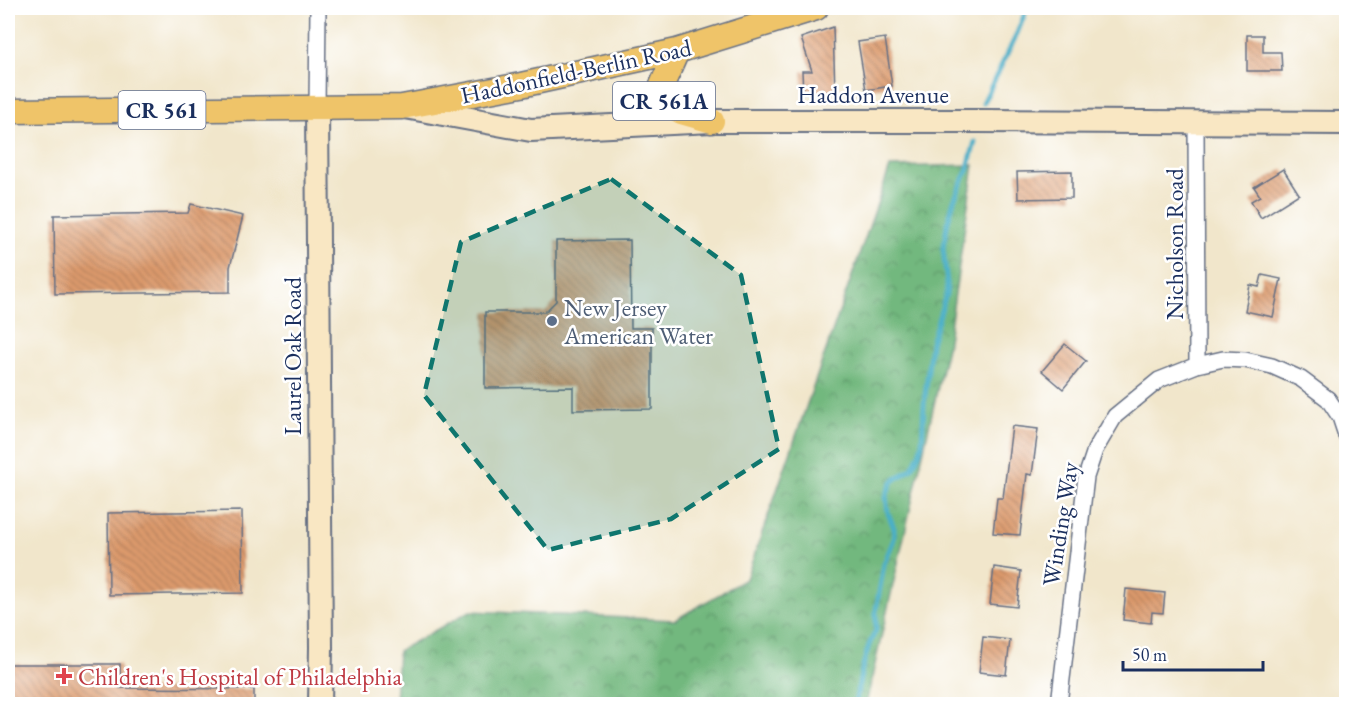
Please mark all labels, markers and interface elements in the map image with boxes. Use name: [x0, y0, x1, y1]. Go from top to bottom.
street label: Haddonfield-Berlin Road: [458, 31, 695, 111]
street label: Haddon Avenue: [797, 79, 949, 110]
road number: CR 561A: [613, 82, 715, 120]
road number: CR 561: [118, 91, 206, 129]
street label: Nicholson Road: [1159, 167, 1190, 320]
street label: Laurel Oak Road: [277, 276, 308, 435]
place label: New Jersey American Water: [563, 292, 713, 351]
marker: New Jersey American Water: [545, 314, 559, 328]
street label: Winding Way: [1035, 459, 1085, 588]
scale bar: [1123, 634, 1262, 672]
text: 50 m: [1132, 643, 1167, 666]
place label: Children's Hospital of Philadelphia: [78, 661, 402, 692]
marker: Children's Hospital of Philadelphia: [55, 667, 73, 685]

